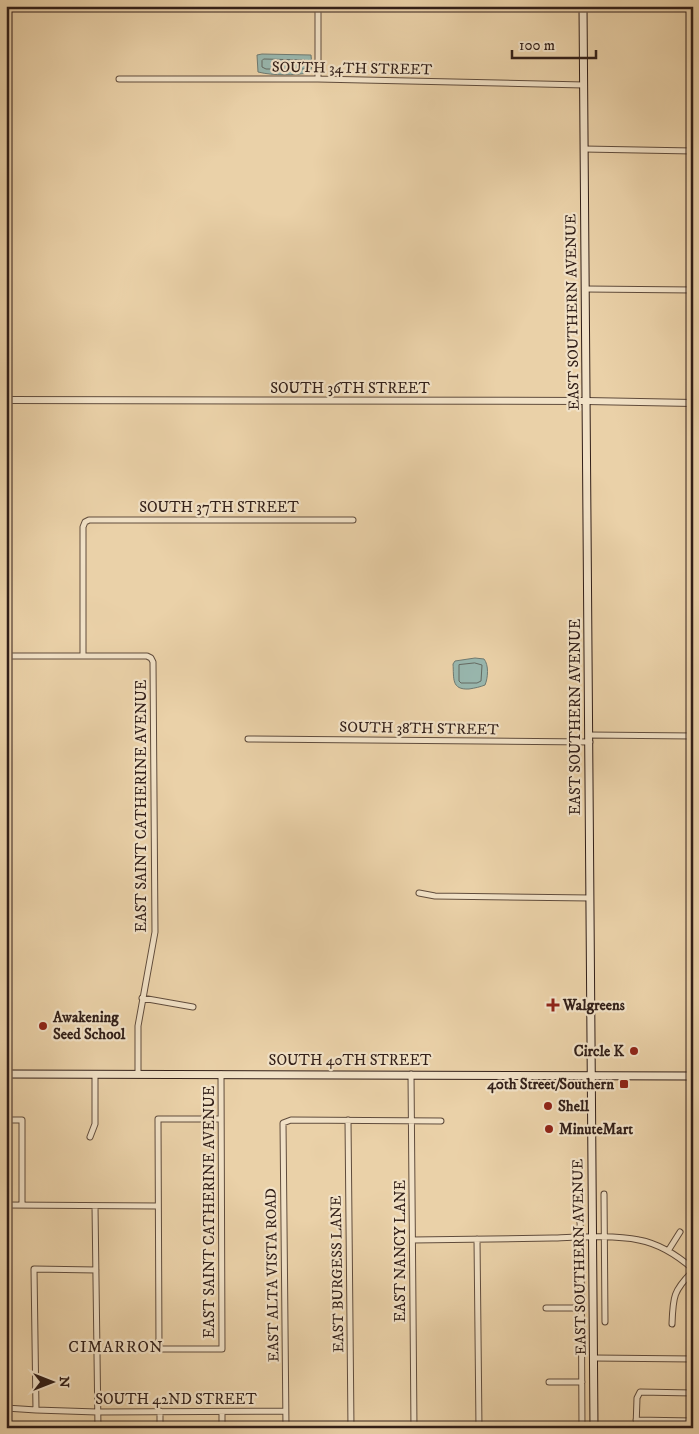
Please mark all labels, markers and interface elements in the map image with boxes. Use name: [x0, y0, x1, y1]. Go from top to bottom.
scale bar: [512, 28, 595, 60]
text: 100 m: [519, 36, 555, 55]
street label: SOUTH 34TH STREET: [272, 58, 433, 79]
street label: EAST SOUTHERN AVENUE: [561, 213, 584, 410]
street label: SOUTH 36TH STREET: [270, 379, 430, 398]
street label: SOUTH 37TH STREET: [139, 498, 299, 517]
street label: EAST SOUTHERN AVENUE: [566, 618, 585, 815]
street label: EAST SAINT CATHERINE AVENUE: [132, 679, 151, 932]
street label: SOUTH 38TH STREET: [339, 718, 499, 739]
place label: Walgreens: [562, 996, 625, 1015]
marker: Walgreens: [547, 999, 559, 1011]
place label: Awakening Seed School: [52, 1008, 126, 1044]
marker: Awakening Seed School: [37, 1020, 49, 1032]
place label: Circle K: [574, 1042, 624, 1061]
marker: Circle K: [628, 1045, 640, 1057]
street label: SOUTH 40TH STREET: [269, 1051, 432, 1070]
place label: 40th Street/Southern: [486, 1075, 614, 1094]
marker: 40th Street/Southern: [618, 1078, 630, 1090]
street label: EAST SAINT CATHERINE AVENUE: [200, 1085, 219, 1338]
place label: Shell: [558, 1097, 589, 1116]
marker: Shell: [542, 1100, 554, 1112]
place label: MinuteMart: [559, 1120, 633, 1139]
marker: MinuteMart: [543, 1123, 555, 1135]
street label: EAST SOUTHERN AVENUE: [568, 1158, 591, 1355]
street label: EAST NANCY LANE: [391, 1179, 410, 1322]
street label: EAST ALTA VISTA ROAD: [261, 1188, 284, 1362]
street label: EAST BURGESS LANE: [327, 1195, 348, 1353]
district label: CIMARRON: [68, 1337, 164, 1357]
north arrow: [28, 1356, 78, 1406]
text: N: [55, 1376, 73, 1388]
street label: SOUTH 42ND STREET: [95, 1390, 257, 1409]

